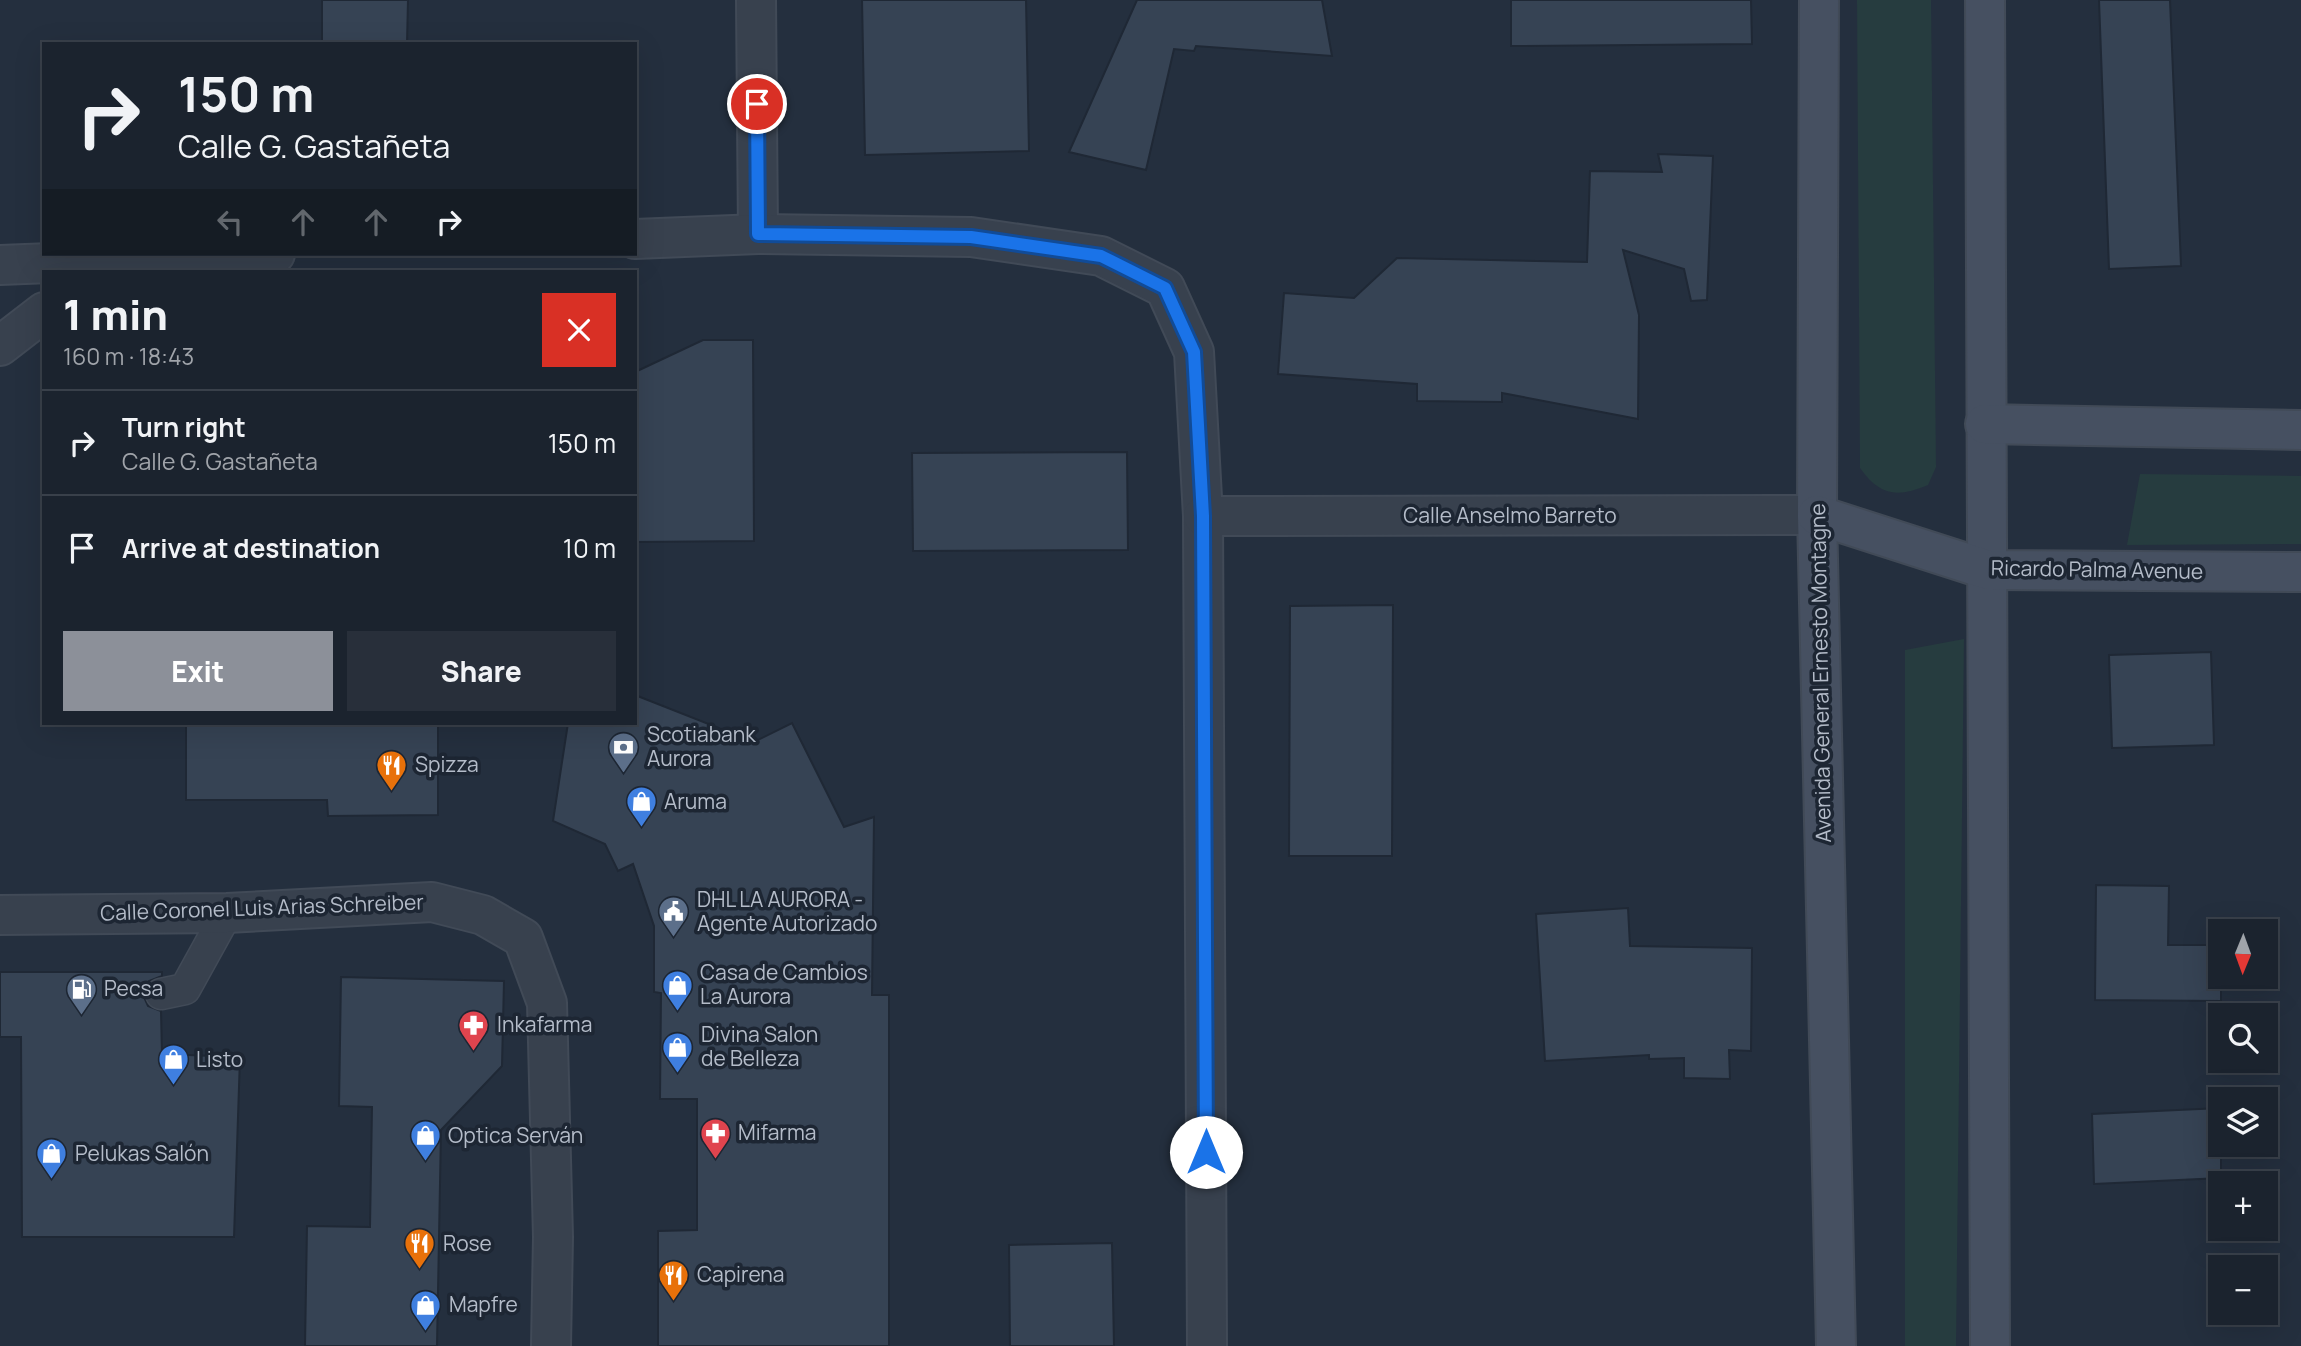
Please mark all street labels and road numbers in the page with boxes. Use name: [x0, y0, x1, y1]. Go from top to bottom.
street label: Calle Anselmo Barreto: [1403, 501, 1617, 529]
street label: Avenida General Ernesto Montagne: [1803, 503, 1837, 843]
street label: Ricardo Palma Avenue: [1991, 553, 2203, 585]
street label: Calle Coronel Luis Arias Schreiber: [100, 887, 425, 927]

